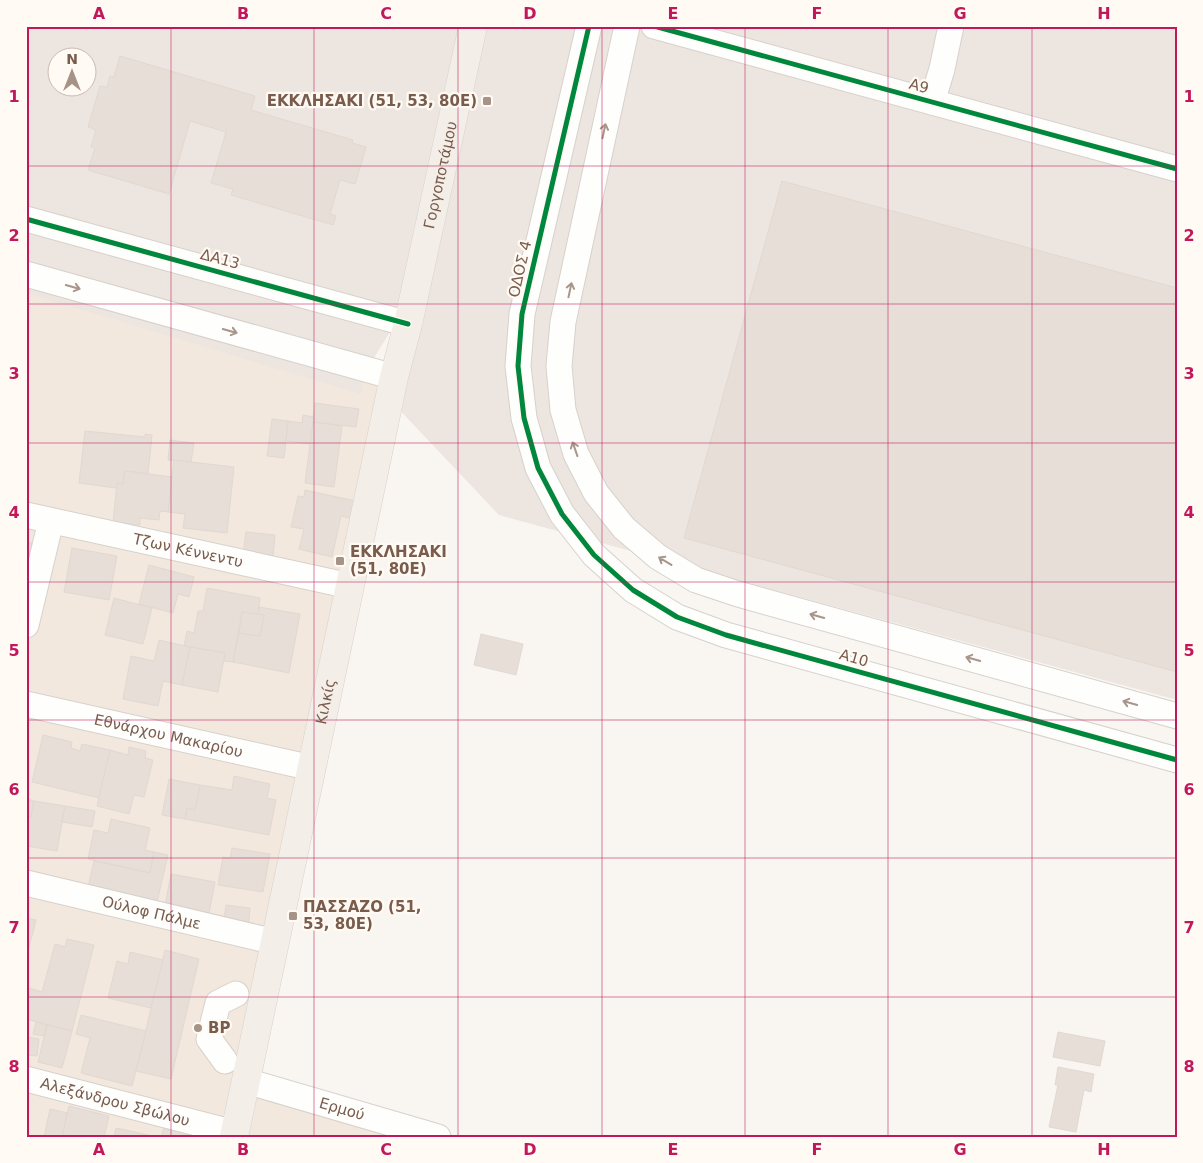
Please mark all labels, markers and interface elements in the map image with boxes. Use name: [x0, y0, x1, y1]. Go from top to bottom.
text: A: [93, 4, 106, 23]
text: B: [237, 4, 249, 23]
text: C: [380, 4, 392, 23]
text: D: [523, 4, 537, 23]
text: E: [668, 4, 678, 23]
text: F: [812, 4, 822, 23]
text: G: [953, 4, 967, 23]
text: H: [1097, 4, 1111, 23]
north arrow: [48, 48, 98, 98]
text: N: [66, 51, 78, 67]
street label: Α9: [907, 75, 931, 97]
text: 1: [8, 87, 20, 106]
text: 1: [1183, 87, 1195, 106]
place label: ΕΚΚΛΗΣΑΚΙ (51, 53, 80Ε): [267, 92, 477, 110]
marker: ΕΚΚΛΗΣΑΚΙ (51, 53, 80Ε): [481, 95, 493, 107]
street label: Γοργοποτάμου: [420, 119, 461, 230]
one-way arrow: [600, 123, 609, 139]
text: 2: [8, 226, 20, 245]
text: 2: [1183, 226, 1195, 245]
street label: ΟΔΟΣ 4: [505, 239, 535, 299]
street label: ΔΑ13: [199, 245, 241, 273]
one-way arrow: [566, 282, 575, 298]
one-way arrow: [65, 283, 81, 293]
one-way arrow: [221, 327, 237, 336]
text: 3: [8, 364, 20, 383]
text: 3: [1183, 364, 1195, 383]
one-way arrow: [570, 442, 579, 457]
text: 4: [8, 503, 20, 522]
text: 4: [1183, 503, 1195, 522]
street label: Τζων Κέννεντυ: [131, 530, 245, 571]
place label: ΕΚΚΛΗΣΑΚΙ (51, 80Ε): [350, 543, 447, 578]
marker: ΕΚΚΛΗΣΑΚΙ (51, 80Ε): [334, 555, 346, 567]
one-way arrow: [657, 556, 672, 566]
one-way arrow: [809, 610, 825, 620]
text: 5: [8, 641, 20, 660]
text: 5: [1183, 641, 1195, 660]
street label: Α10: [837, 645, 871, 671]
one-way arrow: [966, 654, 982, 664]
street label: Κιλκίς: [312, 677, 339, 726]
one-way arrow: [1122, 697, 1138, 707]
street label: Εθνάρχου Μακαρίου: [92, 711, 245, 761]
text: 6: [8, 780, 20, 799]
text: 6: [1183, 780, 1195, 799]
street label: Ούλοφ Πάλμε: [100, 892, 203, 933]
place label: ΠΑΣΣΑΖΟ (51, 53, 80Ε): [303, 898, 422, 933]
marker: ΠΑΣΣΑΖΟ (51, 53, 80Ε): [287, 910, 299, 922]
text: 7: [8, 918, 20, 937]
text: 7: [1183, 918, 1195, 937]
place label: BP: [208, 1019, 230, 1037]
marker: BP: [192, 1022, 204, 1034]
text: 8: [8, 1057, 20, 1076]
text: 8: [1183, 1057, 1195, 1076]
street label: Αλεξάνδρου Σβώλου: [38, 1074, 192, 1130]
street label: Ερμού: [317, 1094, 367, 1124]
text: A: [93, 1140, 106, 1159]
text: B: [237, 1140, 249, 1159]
text: C: [380, 1140, 392, 1159]
text: D: [523, 1140, 537, 1159]
text: E: [668, 1140, 678, 1159]
text: F: [812, 1140, 822, 1159]
text: G: [953, 1140, 967, 1159]
text: H: [1097, 1140, 1111, 1159]

